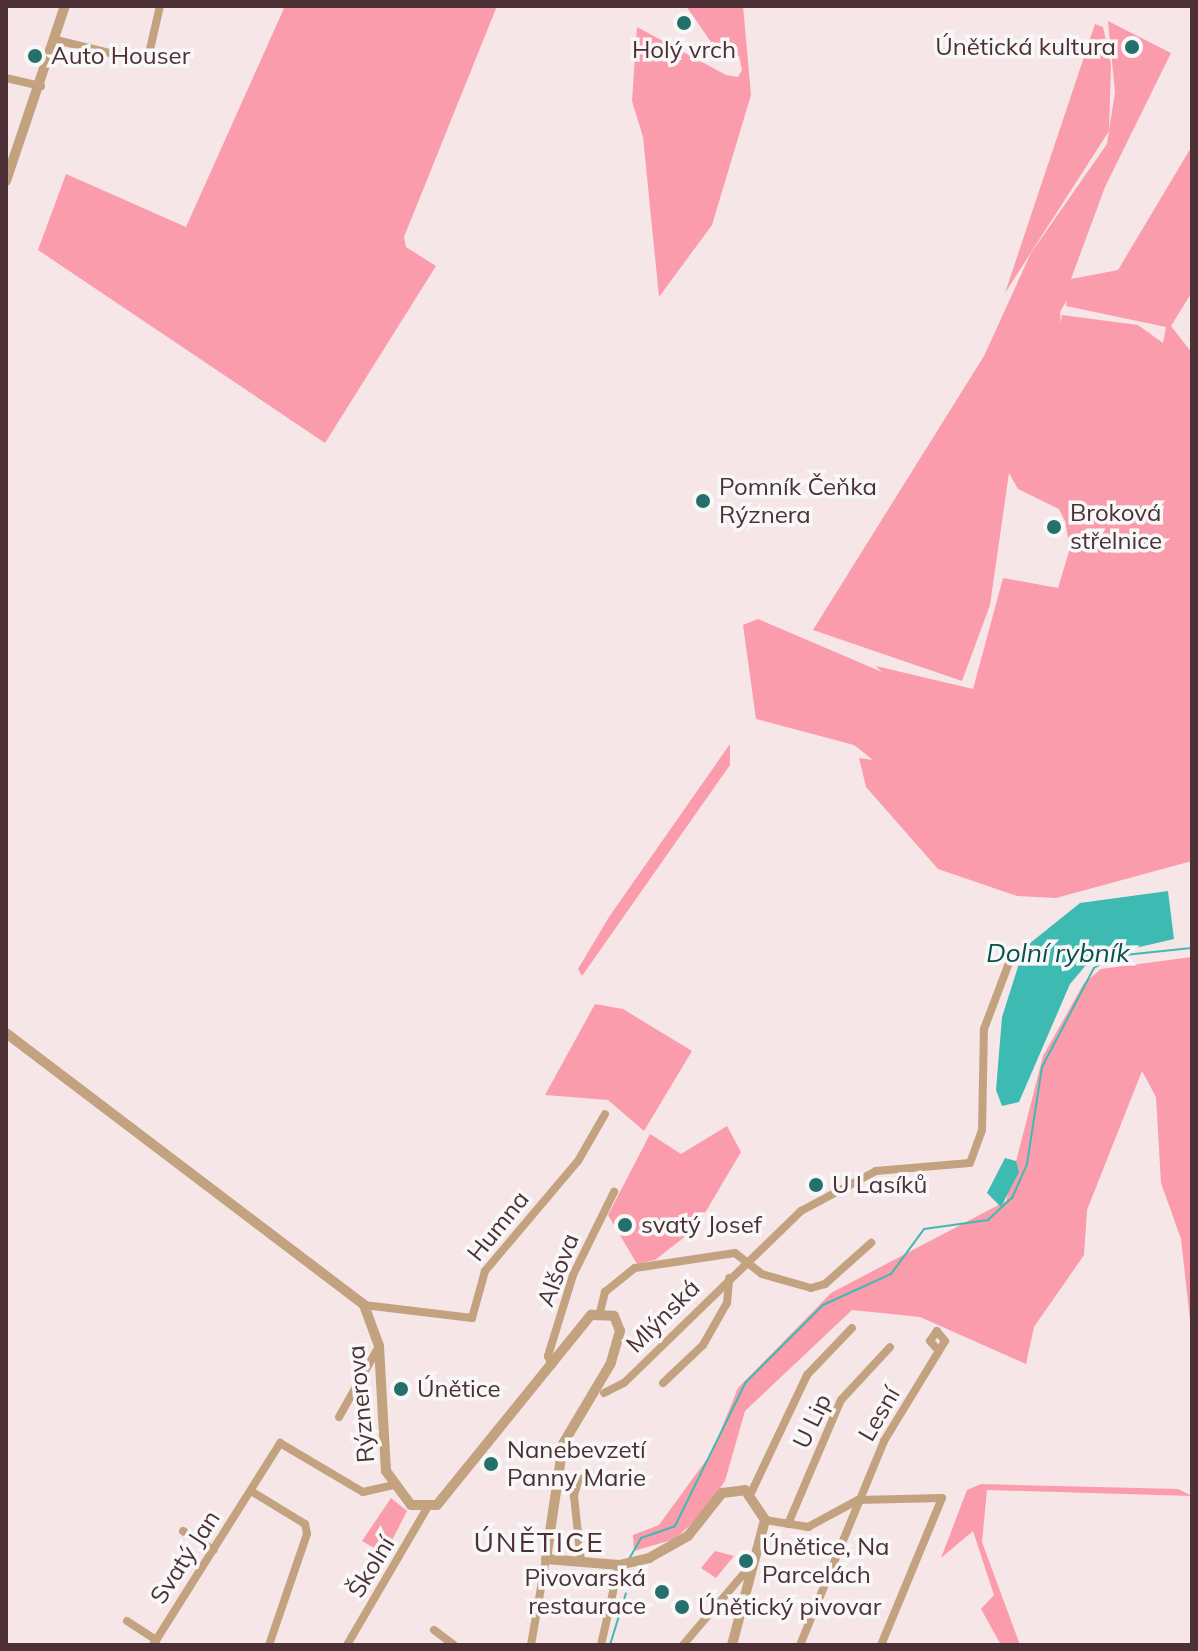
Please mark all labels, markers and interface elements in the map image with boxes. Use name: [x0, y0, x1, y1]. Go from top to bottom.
marker: Holý vrch: [675, 14, 693, 32]
place label: Únětická kultura: [935, 33, 1116, 61]
place label: Holý vrch: [632, 36, 736, 64]
marker: Únětická kultura: [1123, 38, 1141, 56]
place label: Auto Houser: [51, 42, 190, 70]
marker: Auto Houser: [26, 47, 44, 65]
place label: Pomník Čeňka Rýznera: [719, 473, 877, 529]
marker: Pomník Čeňka Rýznera: [694, 492, 712, 510]
place label: Broková střelnice: [1070, 499, 1162, 555]
marker: Broková střelnice: [1045, 518, 1063, 536]
water label: Dolní rybník: [986, 937, 1130, 969]
place label: U Lasíků: [832, 1171, 927, 1199]
marker: U Lasíků: [807, 1176, 825, 1194]
street label: Humna: [461, 1185, 535, 1267]
place label: svatý Josef: [641, 1211, 762, 1239]
marker: svatý Josef: [616, 1216, 634, 1234]
street label: Alšova: [531, 1230, 585, 1310]
street label: Mlýnská: [620, 1273, 706, 1359]
street label: Rýznerova: [342, 1344, 380, 1464]
place label: Únětice: [417, 1375, 500, 1403]
marker: Únětice: [392, 1380, 410, 1398]
street label: Lesní: [852, 1382, 906, 1446]
street label: U Lip: [787, 1389, 837, 1453]
place label: Nanebevzetí Panny Marie: [507, 1436, 646, 1492]
marker: Nanebevzetí Panny Marie: [482, 1455, 500, 1473]
street label: Svatý Jan: [144, 1505, 226, 1609]
district label: ÚNĚTICE: [473, 1525, 605, 1559]
street label: Školní: [342, 1531, 400, 1603]
place label: Únětice, Na Parcelách: [762, 1533, 890, 1589]
marker: Únětice, Na Parcelách: [737, 1552, 755, 1570]
place label: Pivovarská restaurace: [524, 1564, 646, 1620]
marker: Pivovarská restaurace: [653, 1583, 671, 1601]
place label: Únětický pivovar: [698, 1593, 881, 1621]
marker: Únětický pivovar: [673, 1598, 691, 1616]

